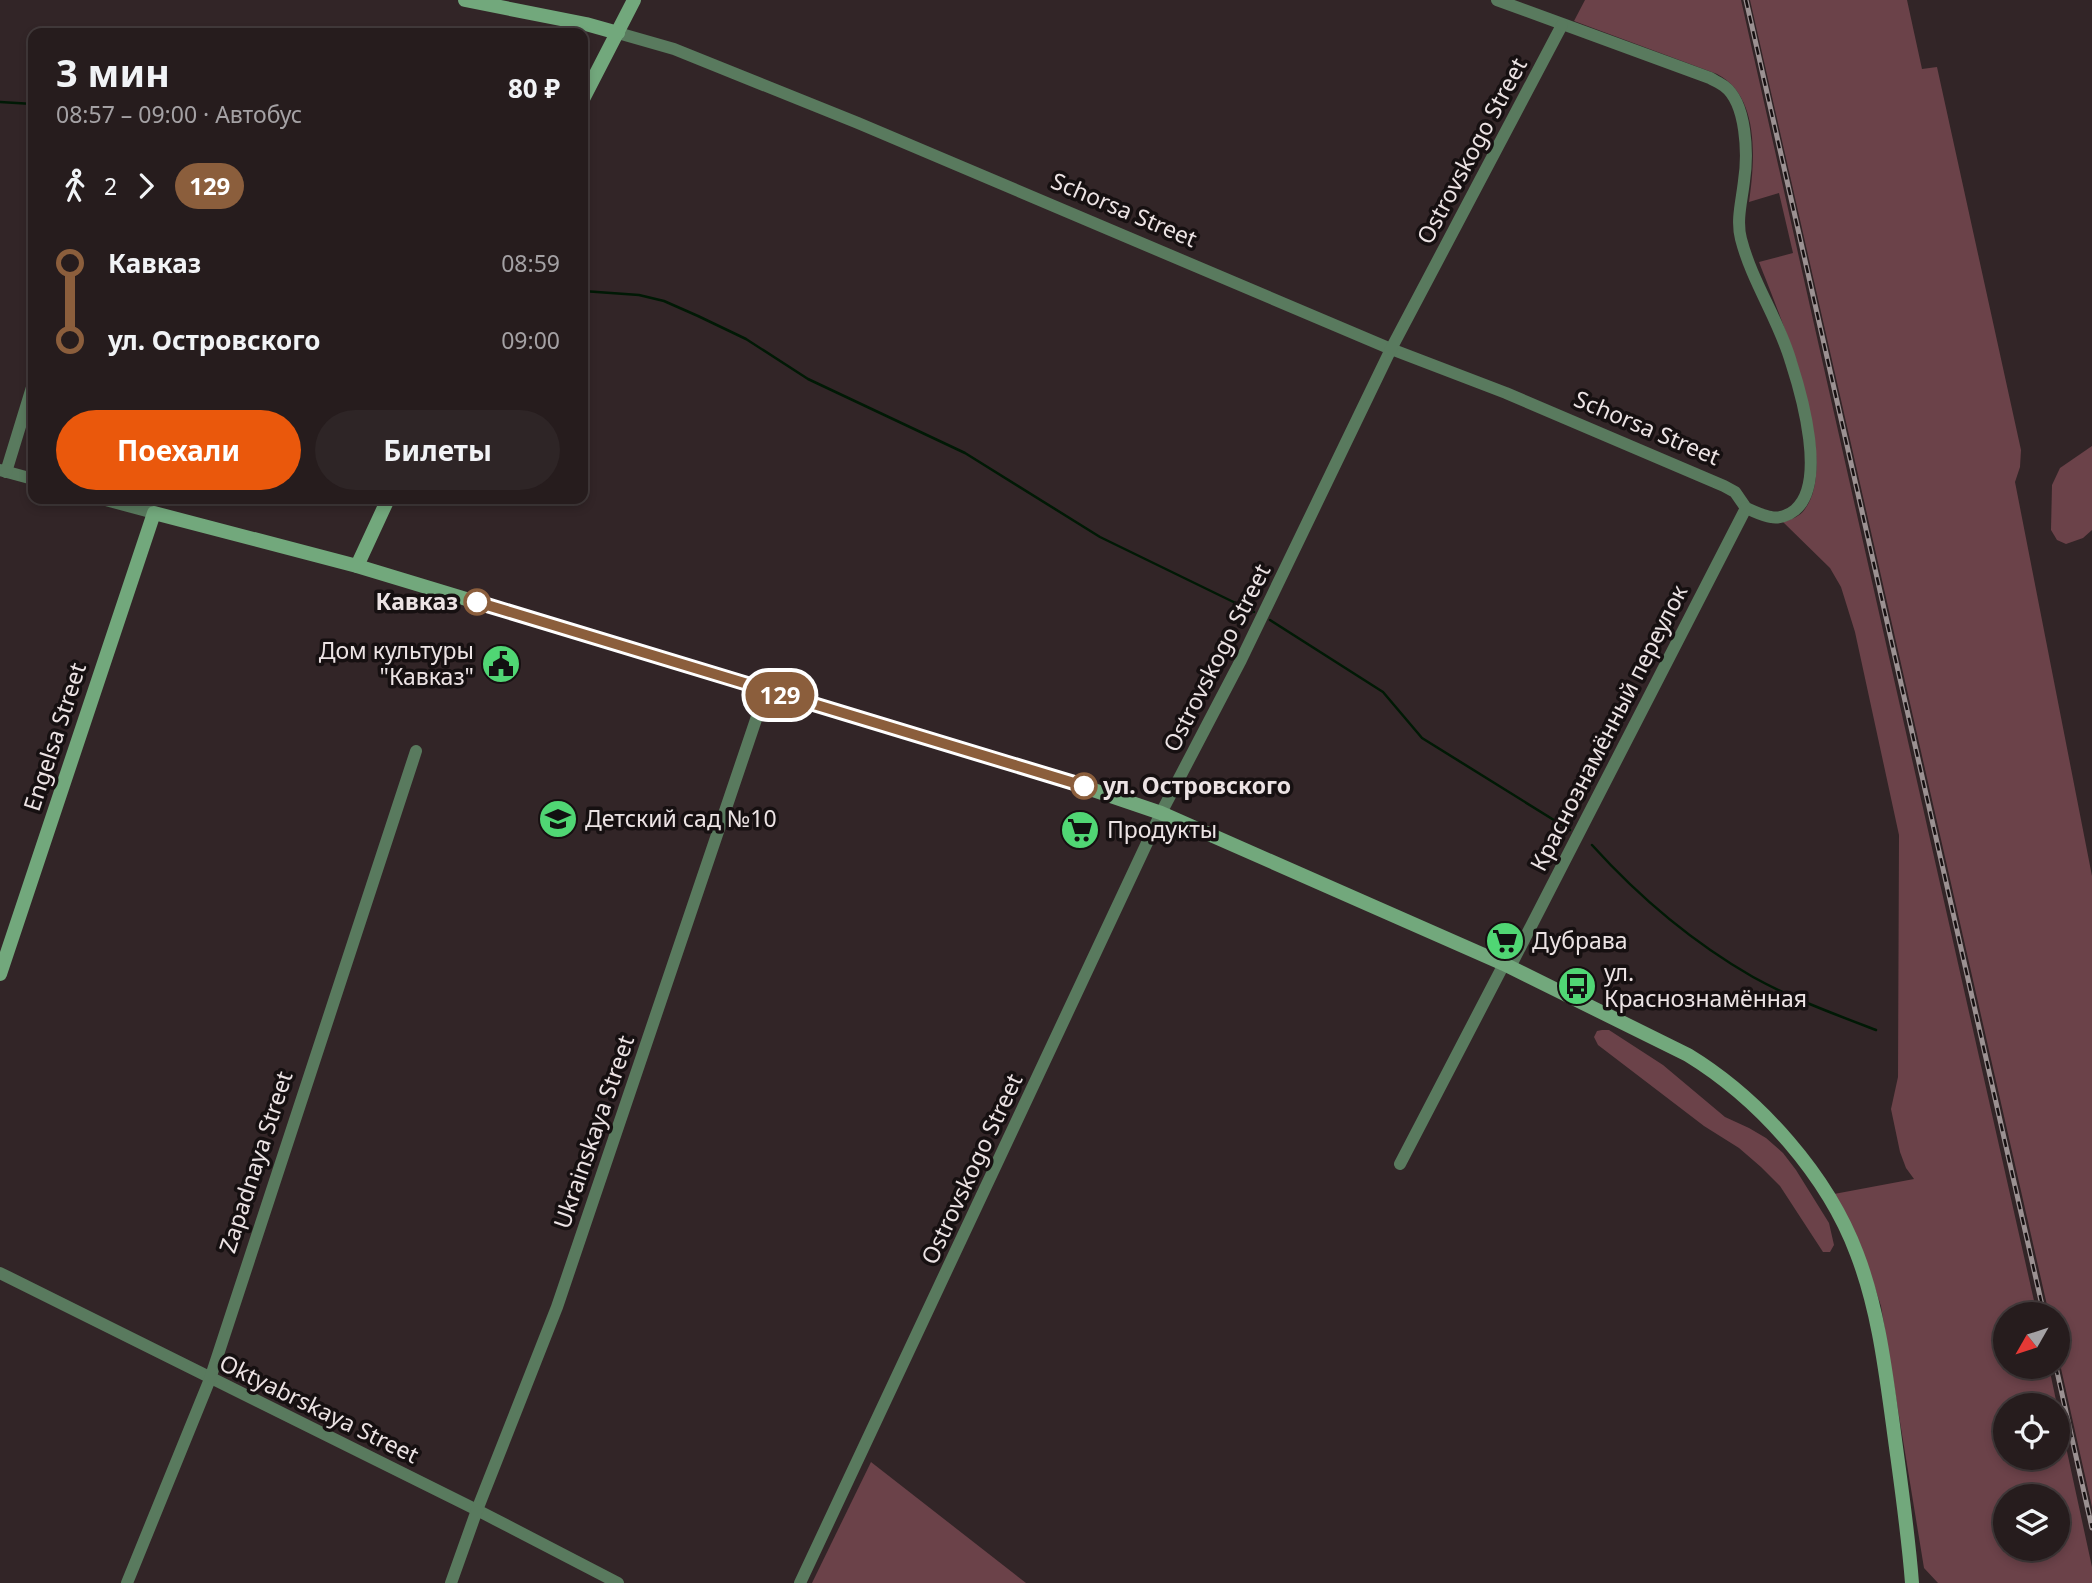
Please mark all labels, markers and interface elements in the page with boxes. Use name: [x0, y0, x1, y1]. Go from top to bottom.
text: 3 мин: [56, 46, 170, 98]
street label: Ostrovskogo Street: [1408, 52, 1534, 249]
text: 80 ₽: [508, 70, 560, 106]
text: 08:57 – 09:00 · Автобус: [56, 98, 302, 130]
street label: Schorsa Street: [1047, 164, 1202, 254]
icon: walk: [56, 167, 94, 205]
icon: forward: [127, 167, 165, 205]
text: 129: [189, 169, 230, 202]
text: 2: [104, 170, 117, 202]
text: Кавказ: [108, 245, 201, 281]
text: 08:59: [501, 247, 560, 279]
text: ул. Островского: [108, 322, 320, 358]
text: 09:00: [501, 324, 560, 356]
street label: Schorsa Street: [1570, 382, 1725, 472]
button: Поехали: [56, 410, 301, 490]
button: Билеты: [315, 410, 560, 490]
street label: Ostrovskogo Street: [1155, 558, 1277, 757]
street label: Краснознамённый переулок: [1522, 578, 1695, 876]
place label: Кавказ: [376, 585, 458, 617]
marker: Кавказ: [464, 589, 490, 615]
place label: Дом культуры "Кавказ": [319, 634, 474, 692]
public building icon: Дом культуры "Кавказ": [480, 643, 522, 685]
street label: Engelsa Street: [15, 658, 93, 815]
line badge: 129: [740, 672, 820, 718]
text: 129: [759, 678, 801, 711]
place label: ул. Островского: [1102, 769, 1291, 801]
marker: ул. Островского: [1071, 773, 1097, 799]
school or university icon: Детский сад №10: [537, 798, 579, 840]
place label: Детский сад №10: [585, 802, 777, 834]
supermarket icon: Продукты: [1059, 809, 1101, 851]
place label: Продукты: [1107, 813, 1217, 845]
supermarket icon: Дубрава: [1484, 920, 1526, 962]
place label: Дубрава: [1532, 924, 1627, 956]
place label: ул. Краснознамённая: [1604, 956, 1807, 1014]
bus stop icon: ул. Краснознамённая: [1556, 965, 1598, 1007]
street label: Ukrainskaya Street: [545, 1031, 641, 1232]
street label: Zapadnaya Street: [211, 1067, 299, 1257]
street label: Ostrovskogo Street: [913, 1068, 1029, 1269]
north arrow: [1993, 1302, 2070, 1379]
map controls: [1993, 1302, 2070, 1561]
street label: Oktyabrskaya Street: [215, 1346, 424, 1470]
button: locate: [1993, 1393, 2070, 1470]
button: layers: [1993, 1484, 2070, 1561]

